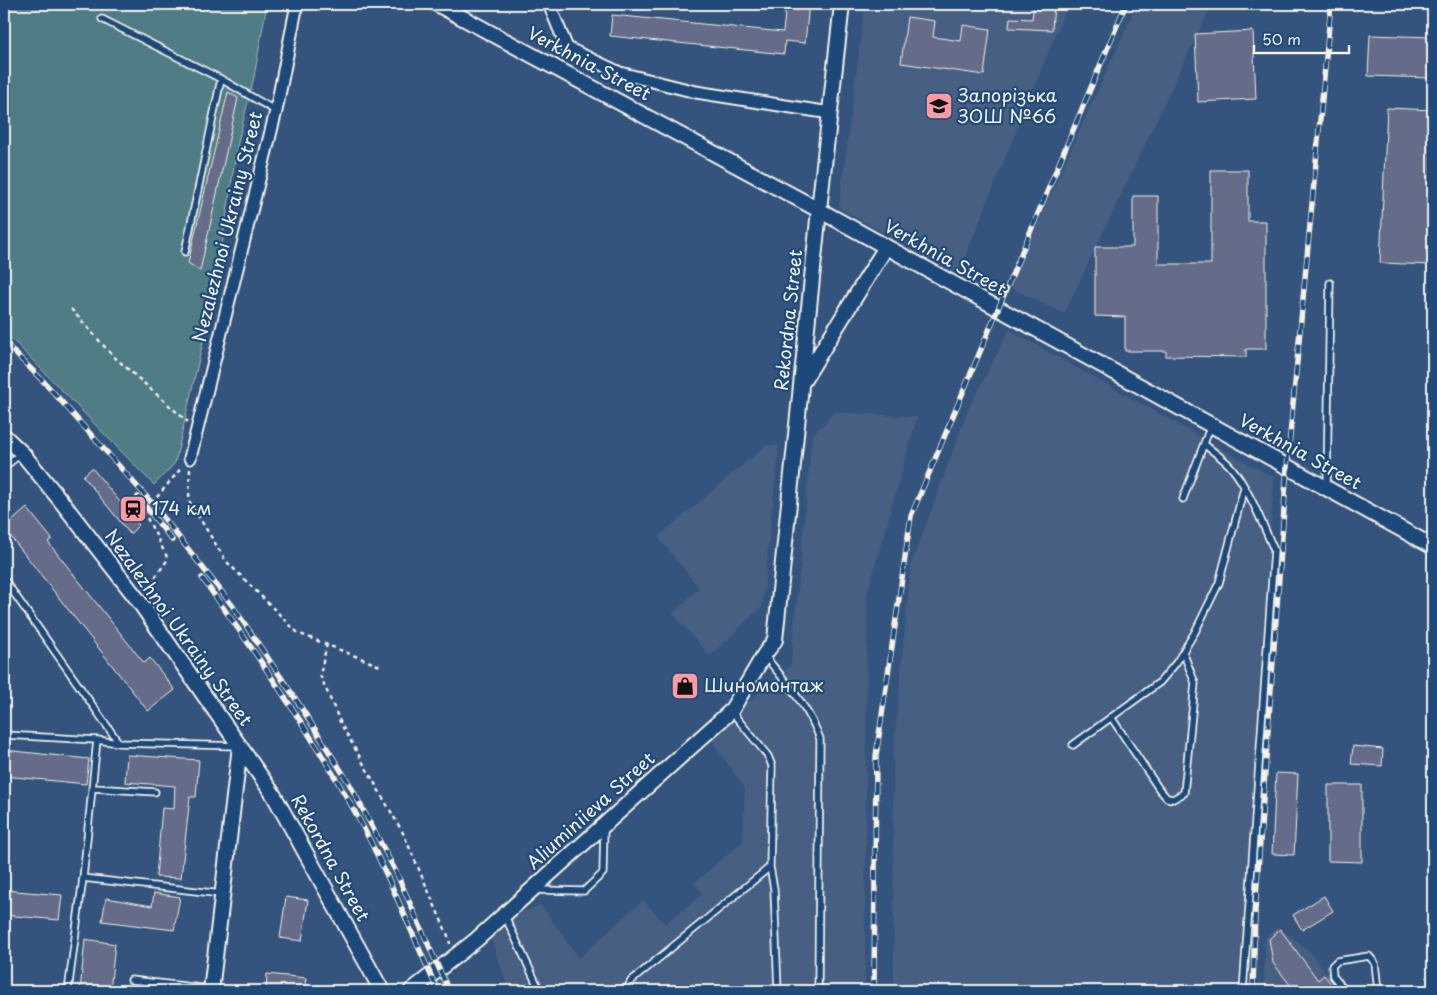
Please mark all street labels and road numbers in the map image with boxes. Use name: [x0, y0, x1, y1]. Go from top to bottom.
street label: Verkhnia Street: [523, 19, 656, 107]
street label: Nezalezhnoi Ukrainy Street: [185, 108, 268, 345]
street label: Verkhnia Street: [880, 212, 1012, 301]
street label: Rekordna Street: [767, 248, 808, 392]
street label: Verkhnia Street: [1235, 406, 1367, 495]
street label: Nezalezhnoi Ukrainy Street: [99, 523, 260, 731]
street label: Aliuminiieva Street: [520, 745, 660, 875]
street label: Rekordna Street: [285, 789, 377, 926]

